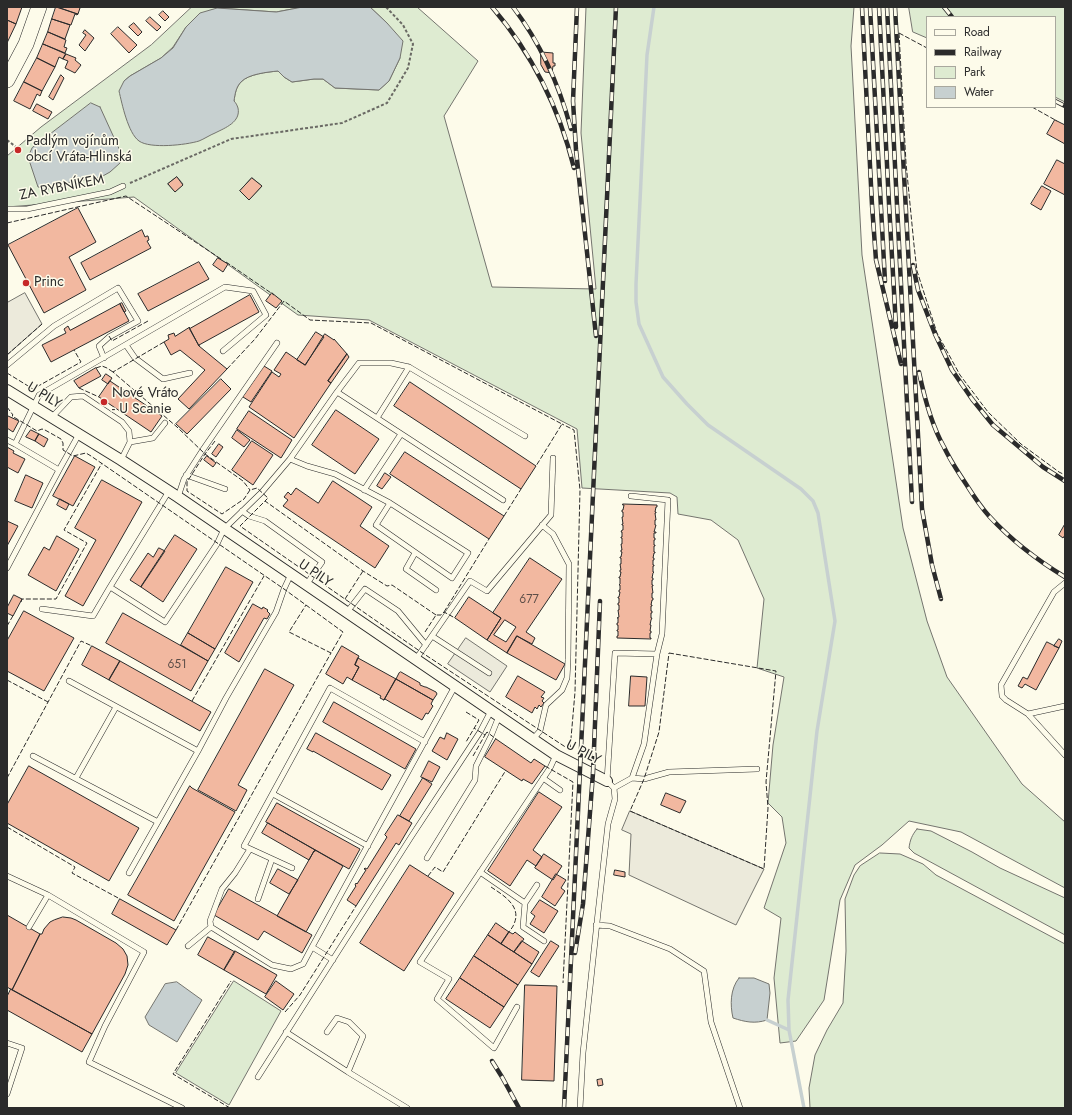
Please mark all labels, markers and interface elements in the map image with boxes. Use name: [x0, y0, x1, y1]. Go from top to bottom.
legend: [926, 16, 1056, 108]
text: Road: [964, 23, 990, 41]
text: Railway: [964, 43, 1002, 61]
text: Park: [964, 63, 985, 81]
text: Water: [964, 83, 994, 101]
place label: Padlým vojínům obcí Vráta-Hlinská: [26, 134, 132, 166]
marker: Padlým vojínům obcí Vráta-Hlinská: [13, 145, 23, 155]
street label: ZA RYBNÍKEM: [18, 172, 106, 204]
place label: Princ: [34, 275, 64, 291]
marker: Princ: [21, 278, 31, 288]
street label: U PILY: [24, 379, 64, 413]
place label: Nové Vráto - U Scanie: [112, 386, 178, 418]
marker: Nové Vráto - U Scanie: [99, 397, 109, 407]
street label: U PILY: [295, 557, 335, 591]
house number: 677: [519, 593, 539, 607]
house number: 651: [167, 658, 187, 672]
street label: U PILY: [563, 737, 603, 769]

